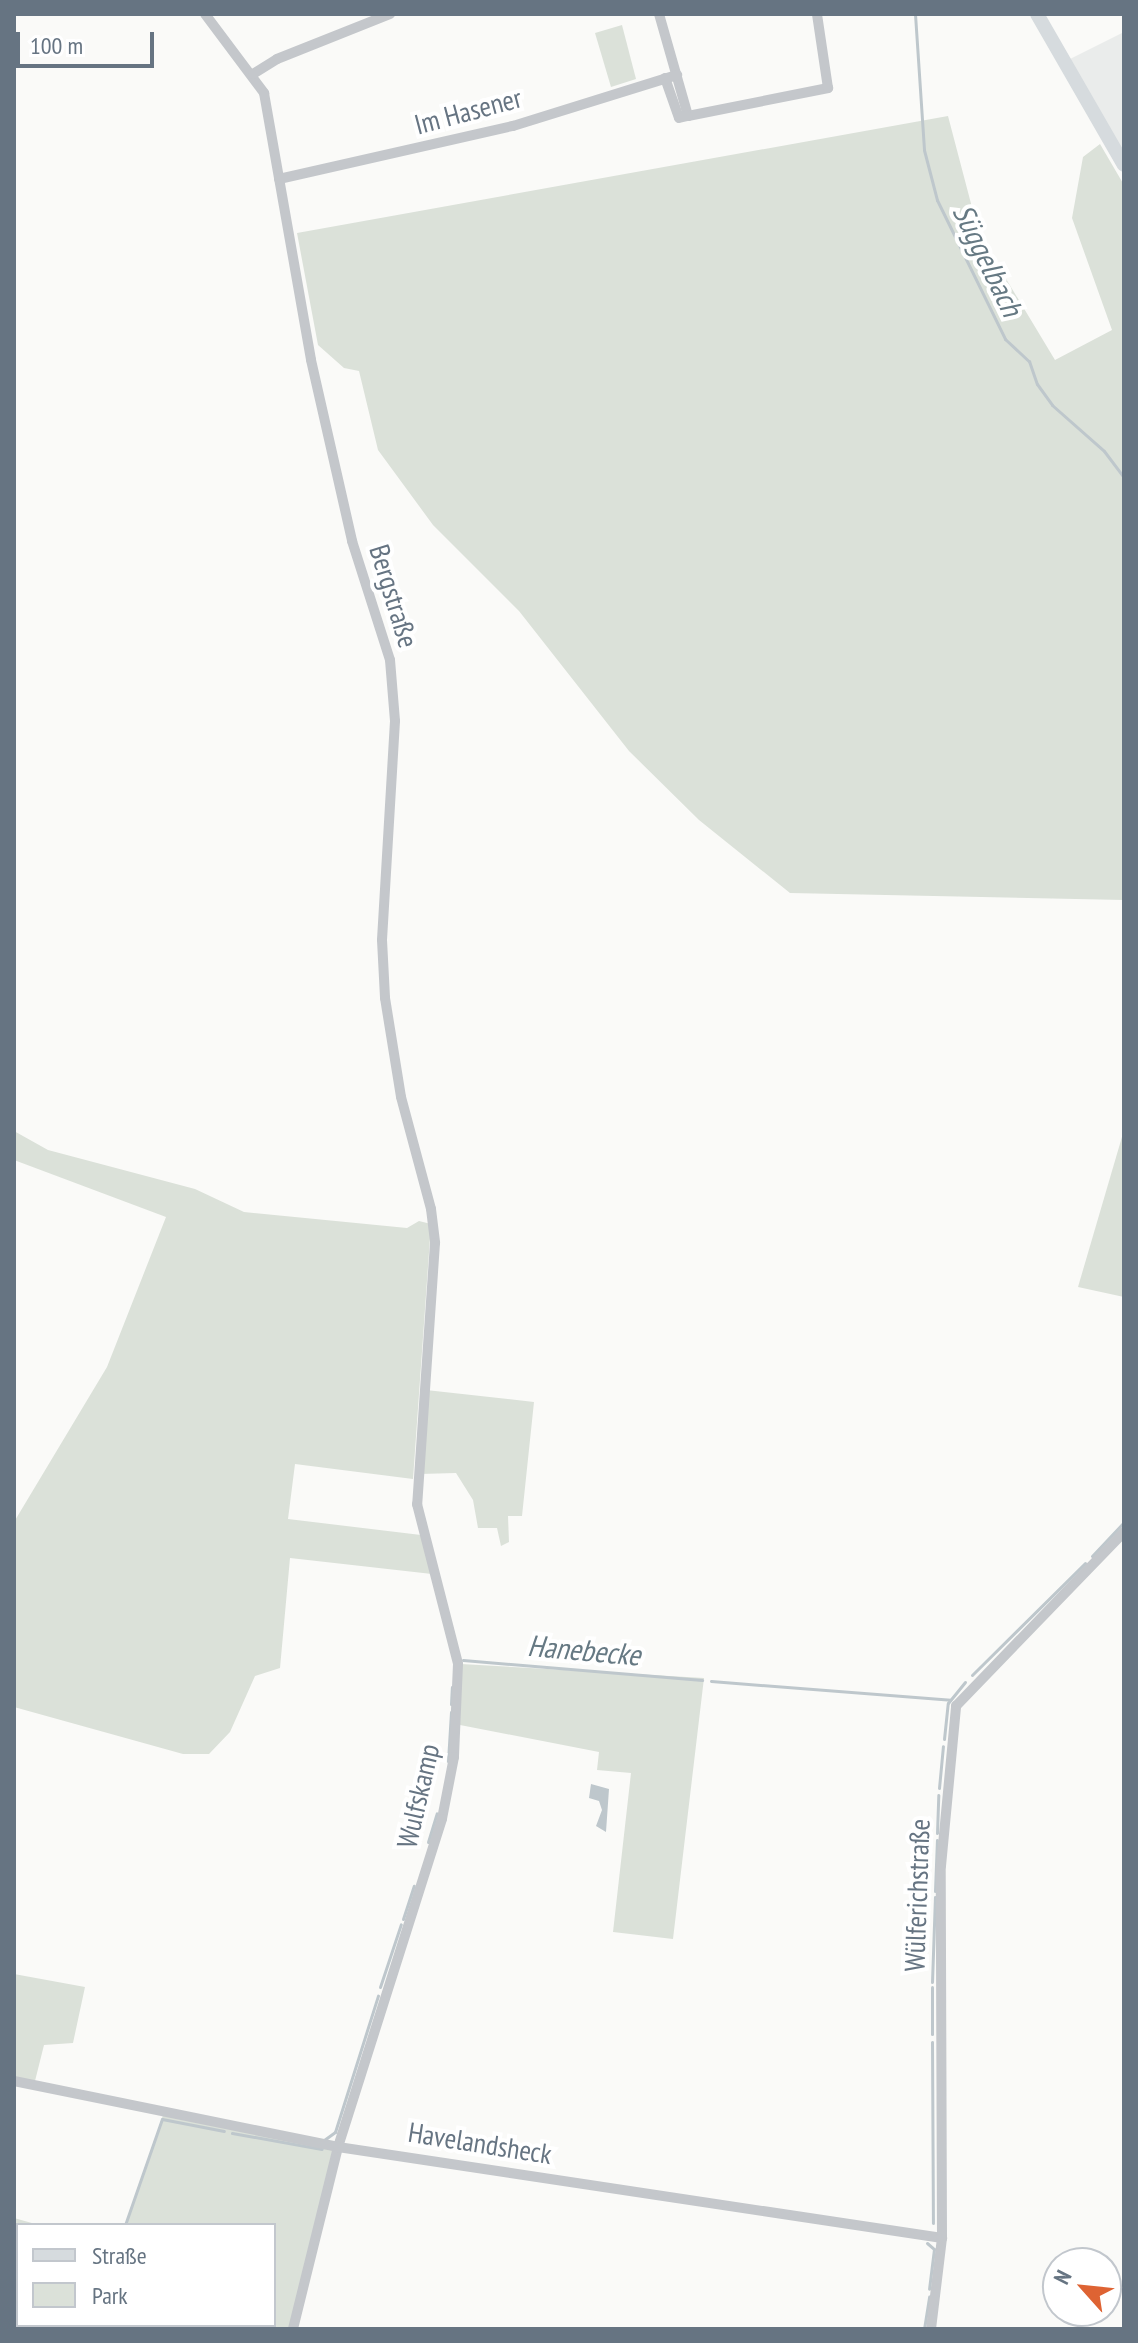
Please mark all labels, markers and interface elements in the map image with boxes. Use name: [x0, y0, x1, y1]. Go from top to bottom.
scale bar: [20, 16, 158, 66]
text: 100 m: [30, 30, 83, 61]
street label: Im Hasener: [411, 81, 525, 141]
water label: Süggelbach: [946, 198, 1030, 322]
street label: Bergstraße: [362, 541, 426, 651]
water label: Hanebecke: [526, 1627, 642, 1673]
street label: Wulfskamp: [390, 1741, 446, 1851]
street label: Wülferichstraße: [898, 1818, 936, 1972]
street label: Havelandsheck: [406, 2115, 554, 2171]
legend: [16, 2223, 276, 2327]
text: Straße: [92, 2240, 147, 2271]
north arrow: [1042, 2247, 1122, 2327]
text: N: [1047, 2265, 1078, 2289]
text: Park: [92, 2280, 128, 2311]

